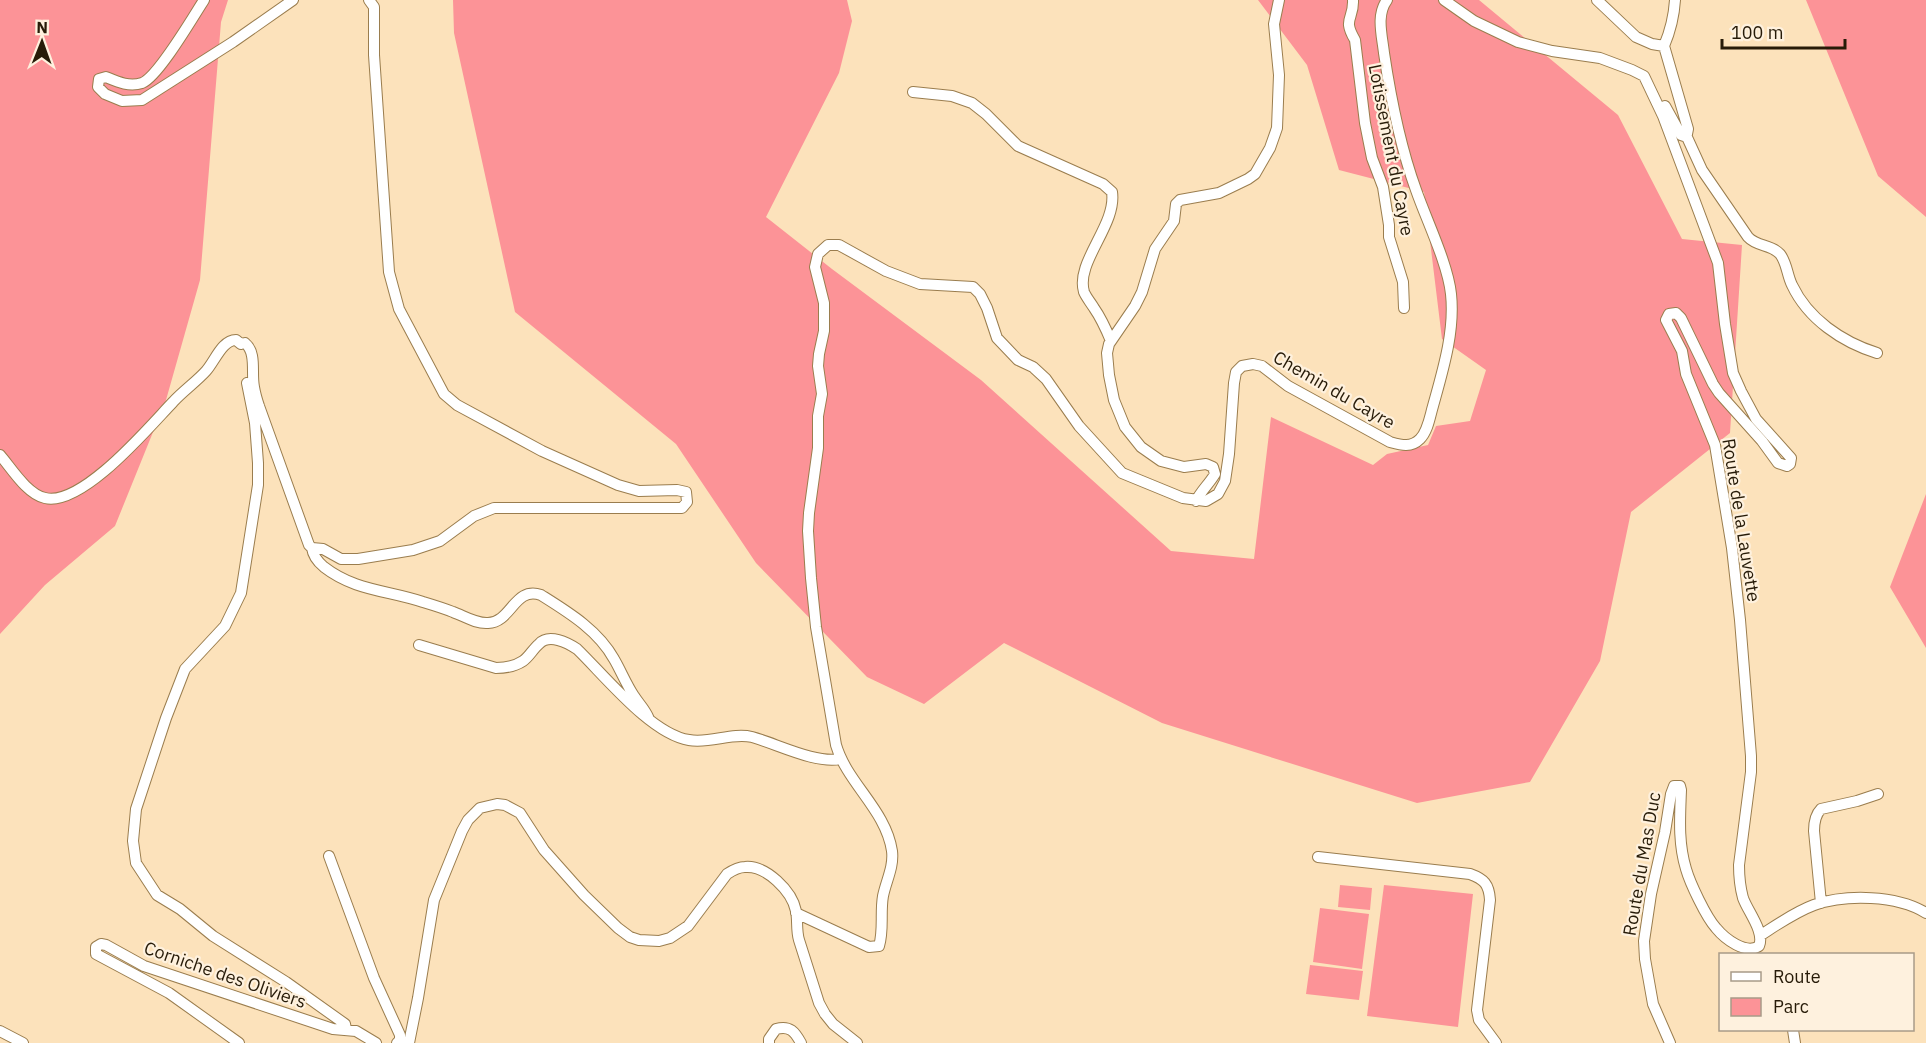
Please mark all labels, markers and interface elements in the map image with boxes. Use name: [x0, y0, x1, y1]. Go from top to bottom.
north arrow: [12, 12, 72, 72]
scale bar: [1722, 12, 1845, 50]
text: N: [36, 17, 48, 37]
text: 100 m: [1731, 21, 1783, 44]
street label: Lotissement du Cayre: [1364, 62, 1419, 238]
street label: Chemin du Cayre: [1269, 345, 1399, 434]
street label: Route de la Lauvette: [1717, 437, 1766, 603]
street label: Route du Mas Duc: [1618, 790, 1665, 938]
street label: Corniche des Oliviers: [141, 936, 309, 1013]
legend: [1719, 953, 1914, 1031]
text: Route: [1773, 965, 1821, 988]
text: Parc: [1773, 995, 1809, 1018]

